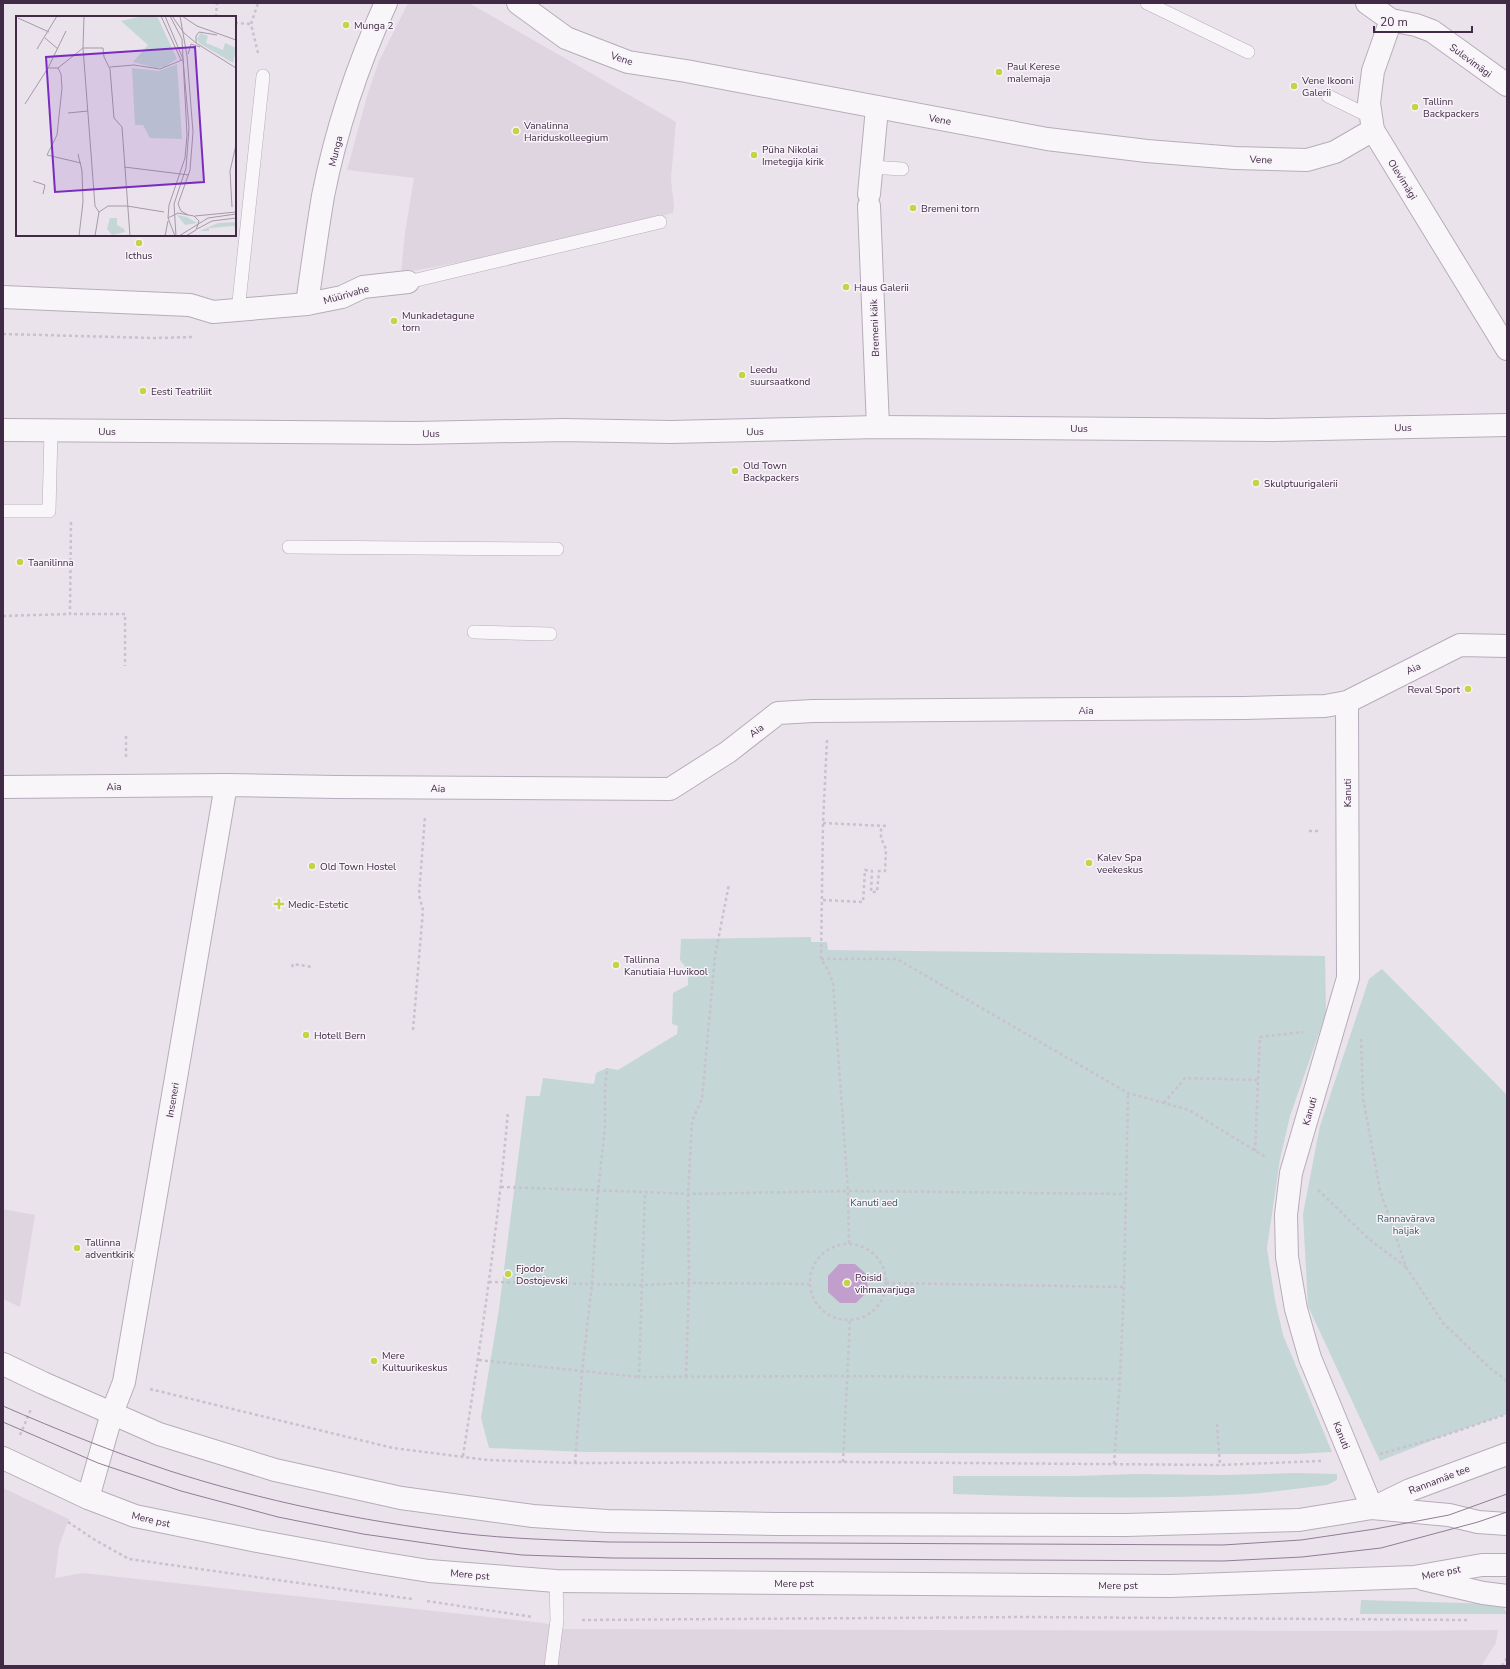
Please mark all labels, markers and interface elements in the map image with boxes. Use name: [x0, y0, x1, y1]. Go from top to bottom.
scale bar: [1374, 8, 1472, 34]
text: 20 m: [1380, 14, 1408, 30]
inset map: [16, 16, 236, 236]
place label: Munga 2: [354, 19, 394, 33]
marker: Munga 2: [341, 20, 351, 30]
street label: Sulevimägi: [1446, 41, 1495, 81]
street label: Vene: [608, 48, 635, 69]
place label: Paul Kerese malemaja: [1007, 60, 1060, 86]
marker: Paul Kerese malemaja: [994, 67, 1004, 77]
place label: Vene Ikooni Galerii: [1301, 74, 1354, 100]
marker: Vene Ikooni Galerii: [1289, 81, 1299, 91]
place label: Tallinn Backpackers: [1423, 95, 1479, 121]
marker: Tallinn Backpackers: [1410, 102, 1420, 112]
street label: Vene: [926, 111, 952, 129]
place label: Vanalinna Hariduskolleegium: [523, 119, 608, 145]
marker: Vanalinna Hariduskolleegium: [511, 126, 521, 136]
street label: Munga: [325, 135, 347, 168]
place label: Püha Nikolai Imetegija kirik: [762, 143, 825, 169]
marker: Püha Nikolai Imetegija kirik: [749, 150, 759, 160]
street label: Vene: [1248, 153, 1273, 167]
street label: Olevimägi: [1384, 157, 1420, 202]
place label: Bremeni torn: [921, 202, 979, 216]
marker: Bremeni torn: [908, 203, 918, 213]
marker: Icthus: [134, 238, 144, 248]
place label: Icthus: [126, 249, 153, 263]
place label: Haus Galerii: [854, 281, 909, 295]
street label: Müürivahe: [322, 282, 371, 308]
marker: Haus Galerii: [841, 282, 851, 292]
street label: Bremeni käik: [867, 298, 883, 357]
place label: Munkadetagune torn: [402, 309, 475, 335]
marker: Munkadetagune torn: [389, 316, 399, 326]
place label: Leedu suursaatkond: [750, 363, 811, 389]
marker: Leedu suursaatkond: [737, 370, 747, 380]
place label: Eesti Teatriliit: [151, 385, 212, 399]
marker: Eesti Teatriliit: [138, 386, 148, 396]
street label: Uus: [1394, 421, 1412, 435]
street label: Uus: [1070, 422, 1088, 436]
street label: Uus: [98, 425, 116, 439]
street label: Uus: [746, 425, 764, 439]
street label: Uus: [422, 427, 440, 441]
place label: Old Town Backpackers: [743, 459, 799, 485]
marker: Old Town Backpackers: [730, 466, 740, 476]
place label: Skulptuurigalerii: [1264, 477, 1338, 491]
marker: Skulptuurigalerii: [1251, 478, 1261, 488]
place label: Taanilinna: [28, 556, 74, 570]
marker: Taanilinna: [15, 557, 25, 567]
street label: Aia: [1404, 659, 1423, 678]
place label: Reval Sport: [1407, 683, 1460, 697]
marker: Reval Sport: [1463, 684, 1473, 694]
street label: Aia: [1079, 704, 1093, 718]
street label: Aia: [746, 721, 767, 741]
street label: Kanuti: [1341, 779, 1355, 807]
street label: Aia: [106, 780, 122, 794]
street label: Aia: [430, 782, 446, 796]
place label: Kalev Spa veekeskus: [1097, 851, 1143, 877]
marker: Kalev Spa veekeskus: [1084, 858, 1094, 868]
place label: Old Town Hostel: [320, 860, 396, 874]
marker: Old Town Hostel: [307, 861, 317, 871]
marker: Medic-Estetic: [273, 898, 285, 910]
place label: Medic-Estetic: [288, 898, 349, 912]
place label: Tallinna Kanutiaia Huvikool: [624, 953, 708, 979]
marker: Tallinna Kanutiaia Huvikool: [611, 960, 621, 970]
place label: Hotell Bern: [314, 1029, 366, 1043]
marker: Hotell Bern: [301, 1030, 311, 1040]
street label: Inseneri: [163, 1082, 183, 1119]
street label: Kanuti: [1299, 1096, 1321, 1127]
park label: Kanuti aed: [850, 1196, 898, 1210]
park label: Rannavärava haljak: [1377, 1212, 1435, 1238]
place label: Tallinna adventkirik: [85, 1236, 135, 1262]
marker: Tallinna adventkirik: [72, 1243, 82, 1253]
place label: Fjodor Dostojevski: [516, 1262, 568, 1288]
marker: Fjodor Dostojevski: [503, 1269, 513, 1279]
place label: Poisid vihmavarjuga: [855, 1271, 915, 1297]
marker: Poisid vihmavarjuga: [842, 1278, 852, 1288]
place label: Mere Kultuurikeskus: [382, 1349, 448, 1375]
marker: Mere Kultuurikeskus: [369, 1356, 379, 1366]
street label: Kanuti: [1329, 1419, 1353, 1451]
street label: Rannamäe tee: [1407, 1462, 1472, 1498]
street label: Mere pst: [130, 1509, 172, 1531]
street label: Mere pst: [1421, 1562, 1462, 1584]
street label: Mere pst: [450, 1566, 491, 1584]
street label: Mere pst: [774, 1577, 814, 1591]
street label: Mere pst: [1098, 1579, 1138, 1593]

